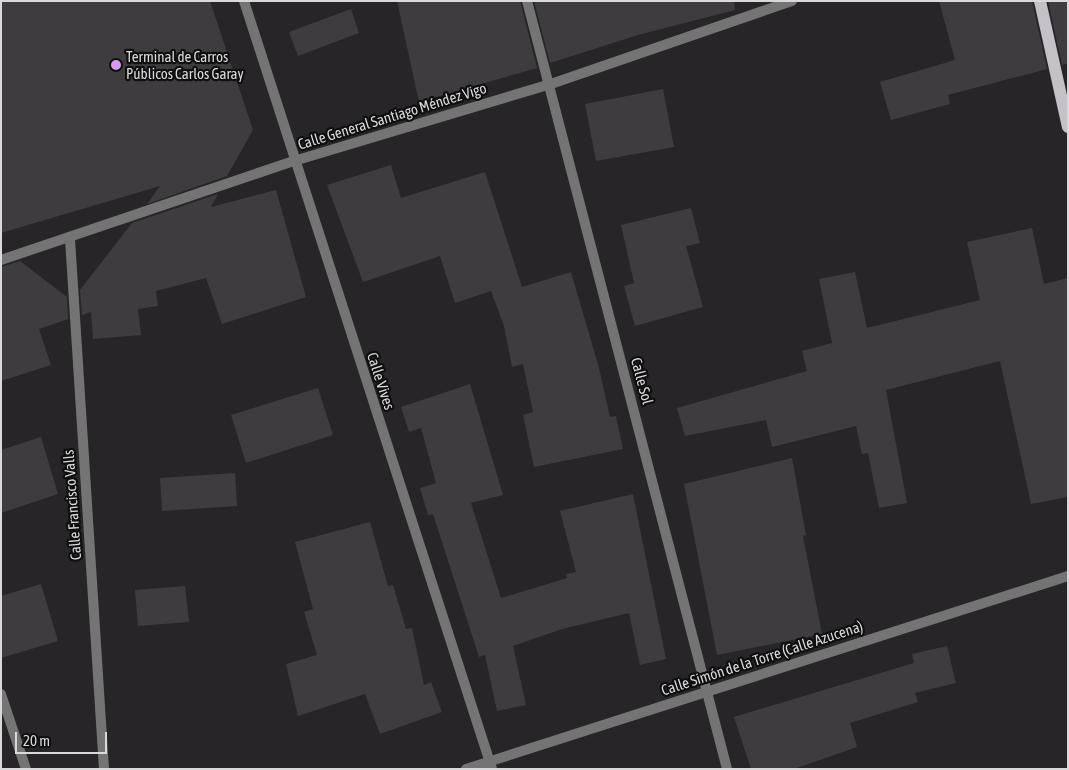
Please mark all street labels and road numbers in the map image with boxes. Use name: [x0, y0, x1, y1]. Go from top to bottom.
street label: Calle General Santiago Méndez Vigo: [295, 79, 489, 153]
street label: Calle Vives: [363, 350, 399, 412]
street label: Calle Sol: [627, 356, 657, 406]
street label: Calle Francisco Valls: [59, 449, 85, 561]
street label: Calle Simón de la Torre (Calle Azucena): [659, 617, 865, 699]

